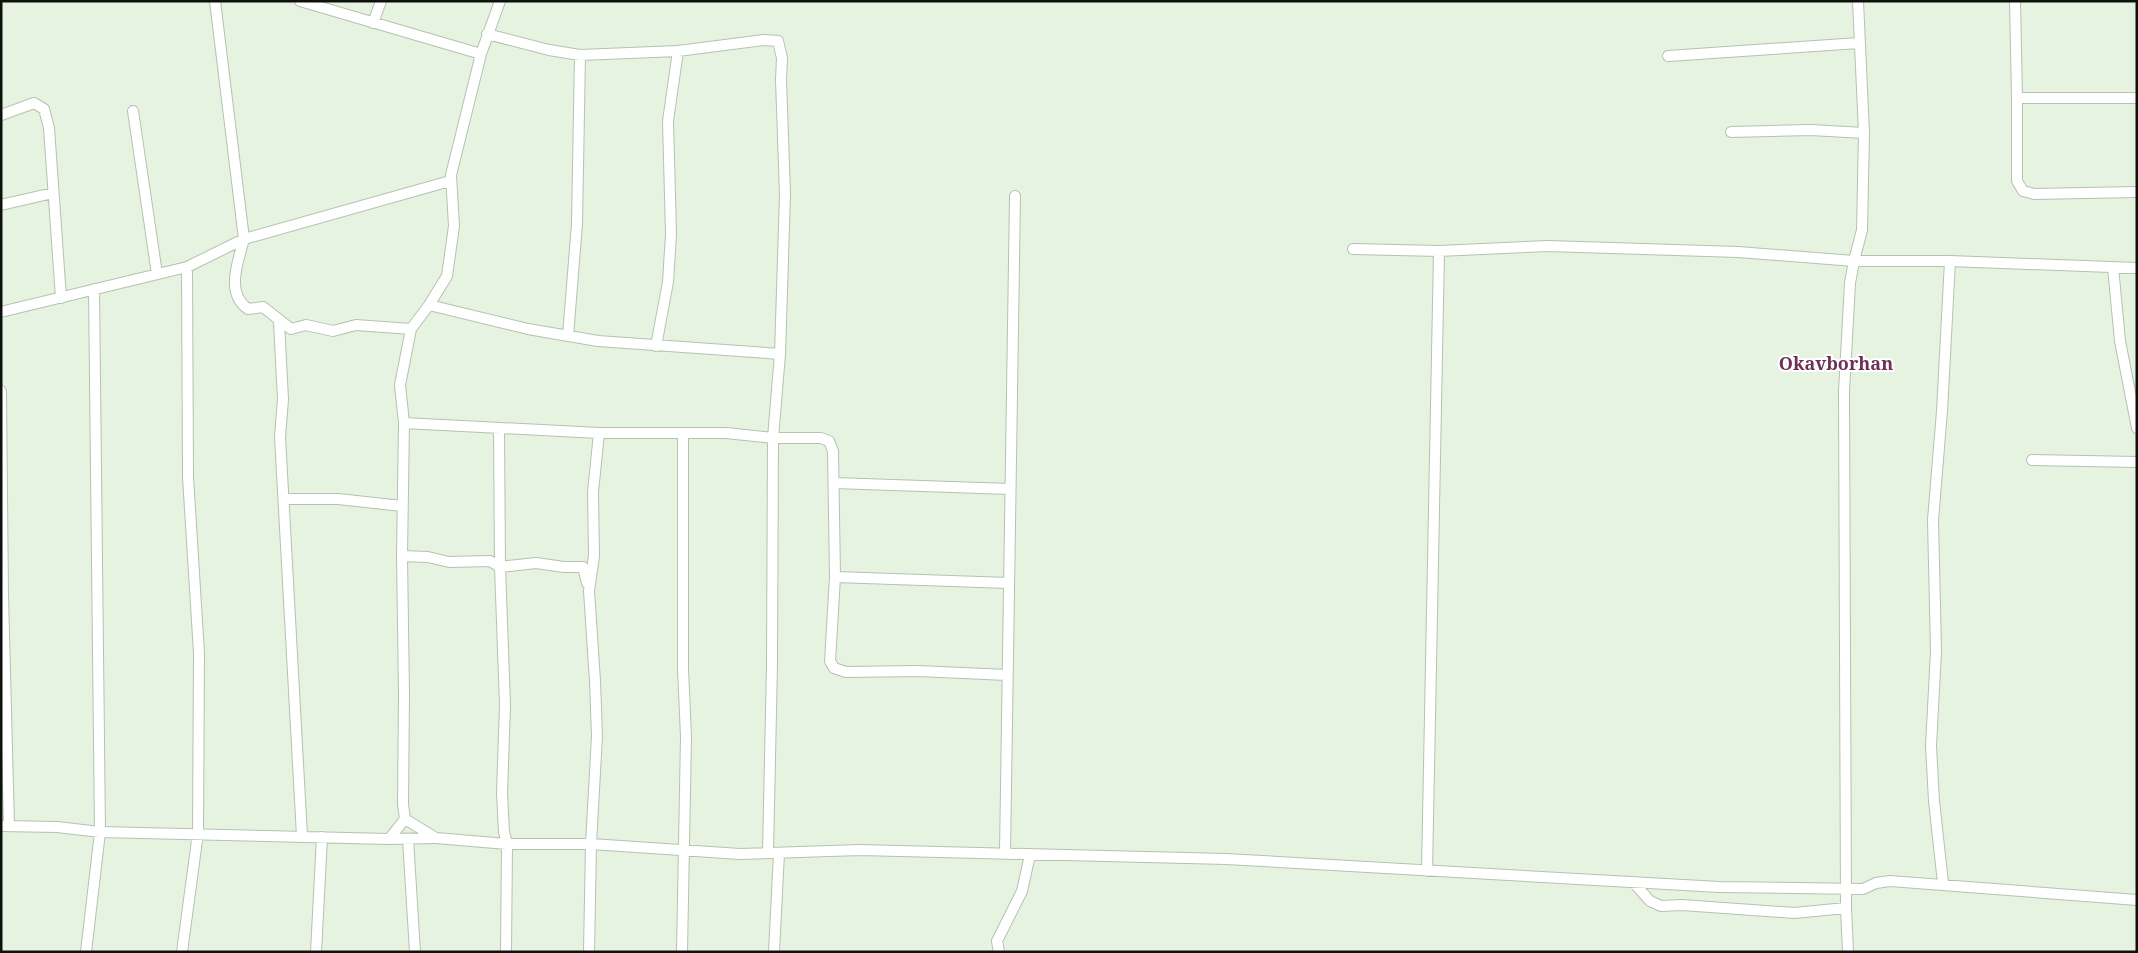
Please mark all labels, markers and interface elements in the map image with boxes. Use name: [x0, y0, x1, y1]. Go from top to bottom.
district label: Okavborhan: [1779, 351, 1893, 375]

